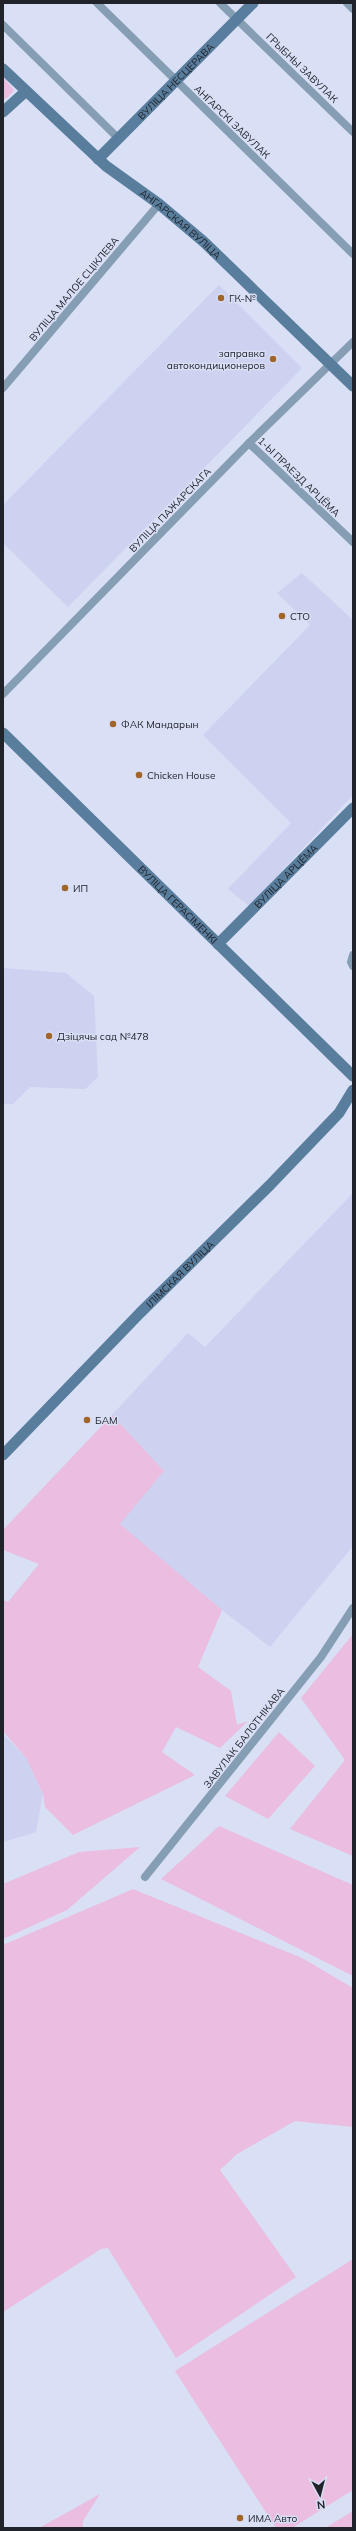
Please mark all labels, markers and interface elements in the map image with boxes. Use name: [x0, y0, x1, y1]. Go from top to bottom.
street label: ГРЫБНЫ ЗАВУЛАК: [263, 30, 341, 106]
street label: ВУЛІЦА НЕСЦЕРАВА: [135, 39, 217, 122]
street label: АНГАРСКІ ЗАВУЛАК: [191, 82, 273, 162]
street label: АНГАРСКАЯ ВУЛІЦА: [137, 186, 225, 262]
street label: ВУЛІЦА МАЛОЕ СЦІКЛЕВА: [26, 234, 122, 344]
place label: ГК-№: [229, 292, 256, 305]
marker: ГК-№: [216, 293, 226, 303]
place label: заправка автокондиционеров: [167, 347, 265, 372]
marker: заправка автокондиционеров: [268, 354, 278, 364]
street label: 1-Ы ПРАЕЗД АРЦЁМА: [255, 434, 343, 520]
street label: ВУЛІЦА ПАЖАРСКАГА: [126, 465, 214, 555]
place label: СТО: [290, 610, 310, 623]
marker: СТО: [277, 611, 287, 621]
place label: ФАК Мандарын: [121, 718, 199, 731]
marker: ФАК Мандарын: [108, 719, 118, 729]
place label: Chicken House: [147, 769, 216, 782]
marker: Chicken House: [134, 770, 144, 780]
street label: ВУЛІЦА АРЦЁМА: [251, 841, 321, 911]
street label: ВУЛІЦА ГЕРАСІМЕНКІ: [135, 863, 221, 946]
place label: ИП: [73, 882, 88, 895]
marker: ИП: [60, 883, 70, 893]
place label: Дзіцячы сад №478: [57, 1030, 149, 1043]
marker: Дзіцячы сад №478: [44, 1031, 54, 1041]
street label: ІЛІМСКАЯ ВУЛІЦА: [143, 1237, 217, 1310]
place label: БАМ: [95, 1414, 118, 1427]
marker: БАМ: [82, 1415, 92, 1425]
street label: ЗАВУЛАК БАЛОТНІКАВА: [201, 1685, 288, 1791]
north arrow: [300, 2475, 340, 2515]
text: N: [316, 2497, 326, 2512]
place label: ИМА Авто: [248, 2512, 298, 2525]
marker: ИМА Авто: [235, 2513, 245, 2523]

